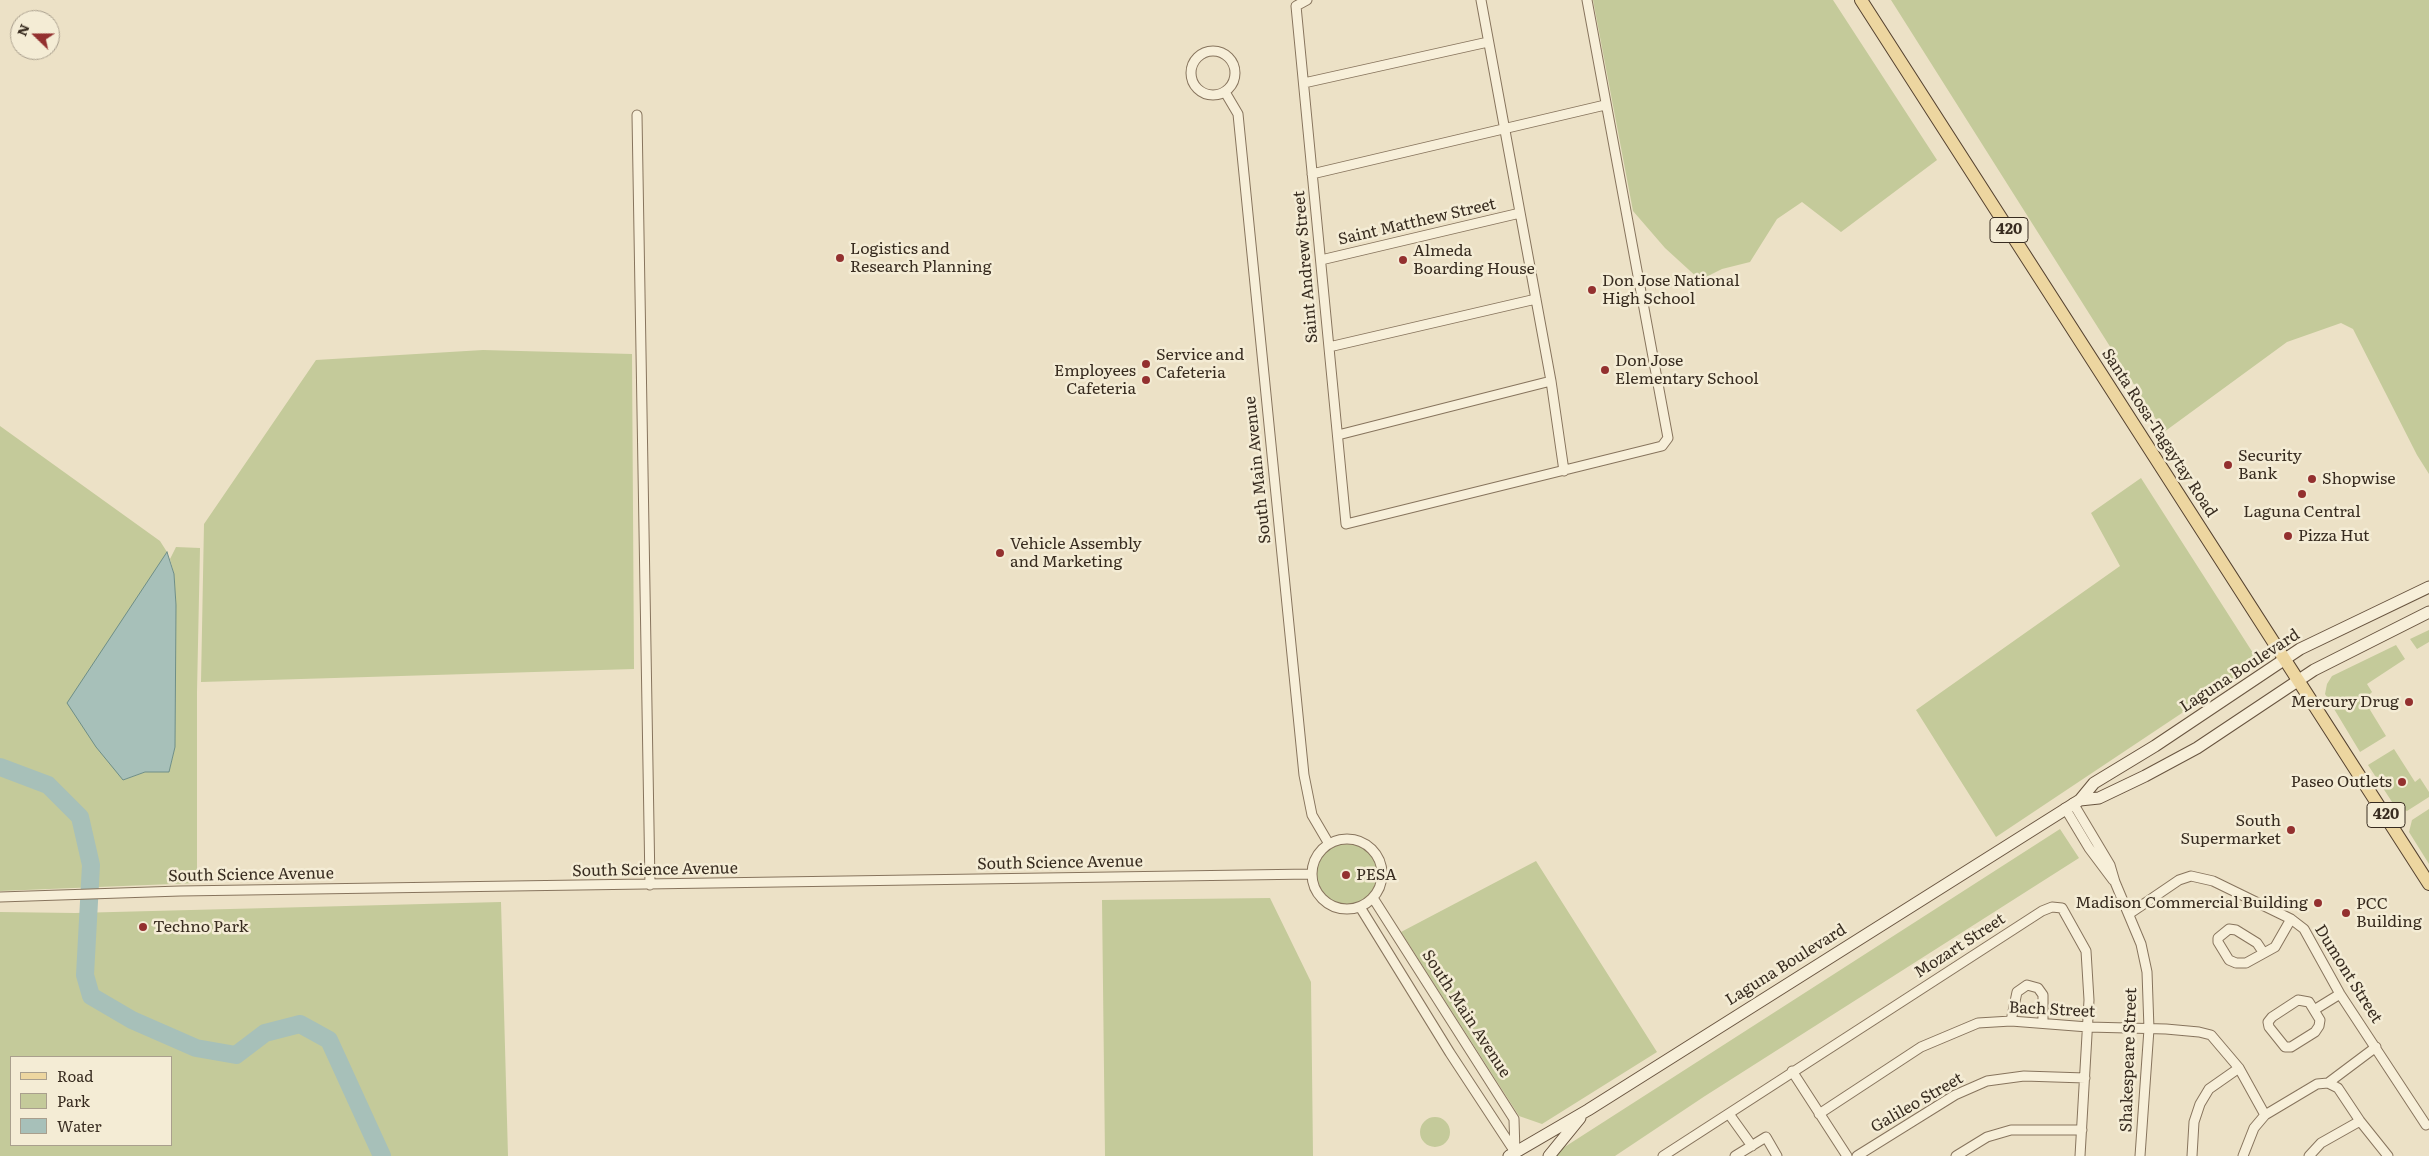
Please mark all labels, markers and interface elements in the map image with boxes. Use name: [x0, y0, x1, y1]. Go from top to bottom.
north arrow: [10, 10, 60, 60]
text: N: [11, 21, 33, 39]
street label: Saint Andrew Street: [1290, 190, 1322, 344]
street label: Saint Matthew Street: [1336, 195, 1498, 249]
road number: 420: [1990, 218, 2028, 242]
place label: Logistics and Research Planning: [850, 239, 992, 277]
place label: Almeda Boarding House: [1413, 241, 1535, 279]
marker: Logistics and Research Planning: [834, 252, 846, 264]
marker: Almeda Boarding House: [1397, 254, 1409, 266]
place label: Don Jose National High School: [1602, 271, 1740, 309]
marker: Don Jose National High School: [1586, 284, 1598, 296]
place label: Service and Cafeteria: [1156, 345, 1244, 383]
street label: Santa Rosa-Tagaytay Road: [2097, 345, 2221, 521]
place label: Don Jose Elementary School: [1615, 351, 1759, 389]
marker: Service and Cafeteria: [1140, 358, 1152, 370]
place label: Employees Cafeteria: [1054, 361, 1136, 399]
marker: Don Jose Elementary School: [1599, 364, 1611, 376]
marker: Employees Cafeteria: [1140, 374, 1152, 386]
street label: South Main Avenue: [1241, 395, 1275, 545]
place label: Security Bank: [2238, 446, 2302, 484]
marker: Security Bank: [2222, 459, 2234, 471]
place label: Shopwise: [2322, 469, 2396, 489]
marker: Shopwise: [2306, 473, 2318, 485]
marker: Laguna Central: [2296, 488, 2308, 500]
place label: Laguna Central: [2243, 502, 2361, 522]
place label: Pizza Hut: [2298, 526, 2370, 546]
marker: Pizza Hut: [2282, 530, 2294, 542]
place label: Vehicle Assembly and Marketing: [1010, 534, 1142, 572]
marker: Vehicle Assembly and Marketing: [994, 547, 1006, 559]
street label: Laguna Boulevard: [2177, 625, 2303, 717]
place label: Mercury Drug: [2291, 692, 2399, 712]
marker: Mercury Drug: [2403, 696, 2415, 708]
place label: Paseo Outlets: [2291, 772, 2392, 792]
marker: Paseo Outlets: [2396, 776, 2408, 788]
road number: 420: [2367, 802, 2405, 828]
place label: South Supermarket: [2181, 811, 2281, 849]
marker: South Supermarket: [2285, 824, 2297, 836]
street label: South Science Avenue: [977, 852, 1143, 874]
street label: South Science Avenue: [572, 859, 738, 881]
street label: South Science Avenue: [168, 864, 334, 886]
place label: PESA: [1356, 865, 1397, 885]
marker: PESA: [1340, 869, 1352, 881]
place label: Madison Commercial Building: [2075, 893, 2308, 913]
place label: PCC Building: [2356, 894, 2422, 932]
marker: Madison Commercial Building: [2312, 897, 2324, 909]
marker: PCC Building: [2340, 907, 2352, 919]
street label: Mozart Street: [1911, 910, 2009, 982]
place label: Techno Park: [153, 917, 248, 937]
street label: Laguna Boulevard: [1722, 920, 1850, 1010]
marker: Techno Park: [137, 921, 149, 933]
street label: Dumont Street: [2310, 921, 2386, 1027]
street label: South Main Avenue: [1418, 947, 1514, 1081]
street label: Shakespeare Street: [2117, 987, 2141, 1133]
street label: Bach Street: [2008, 998, 2096, 1022]
legend: [10, 1056, 172, 1146]
text: Road: [57, 1064, 93, 1087]
street label: Galileo Street: [1868, 1069, 1966, 1137]
text: Park: [57, 1089, 90, 1112]
text: Water: [57, 1114, 102, 1137]

